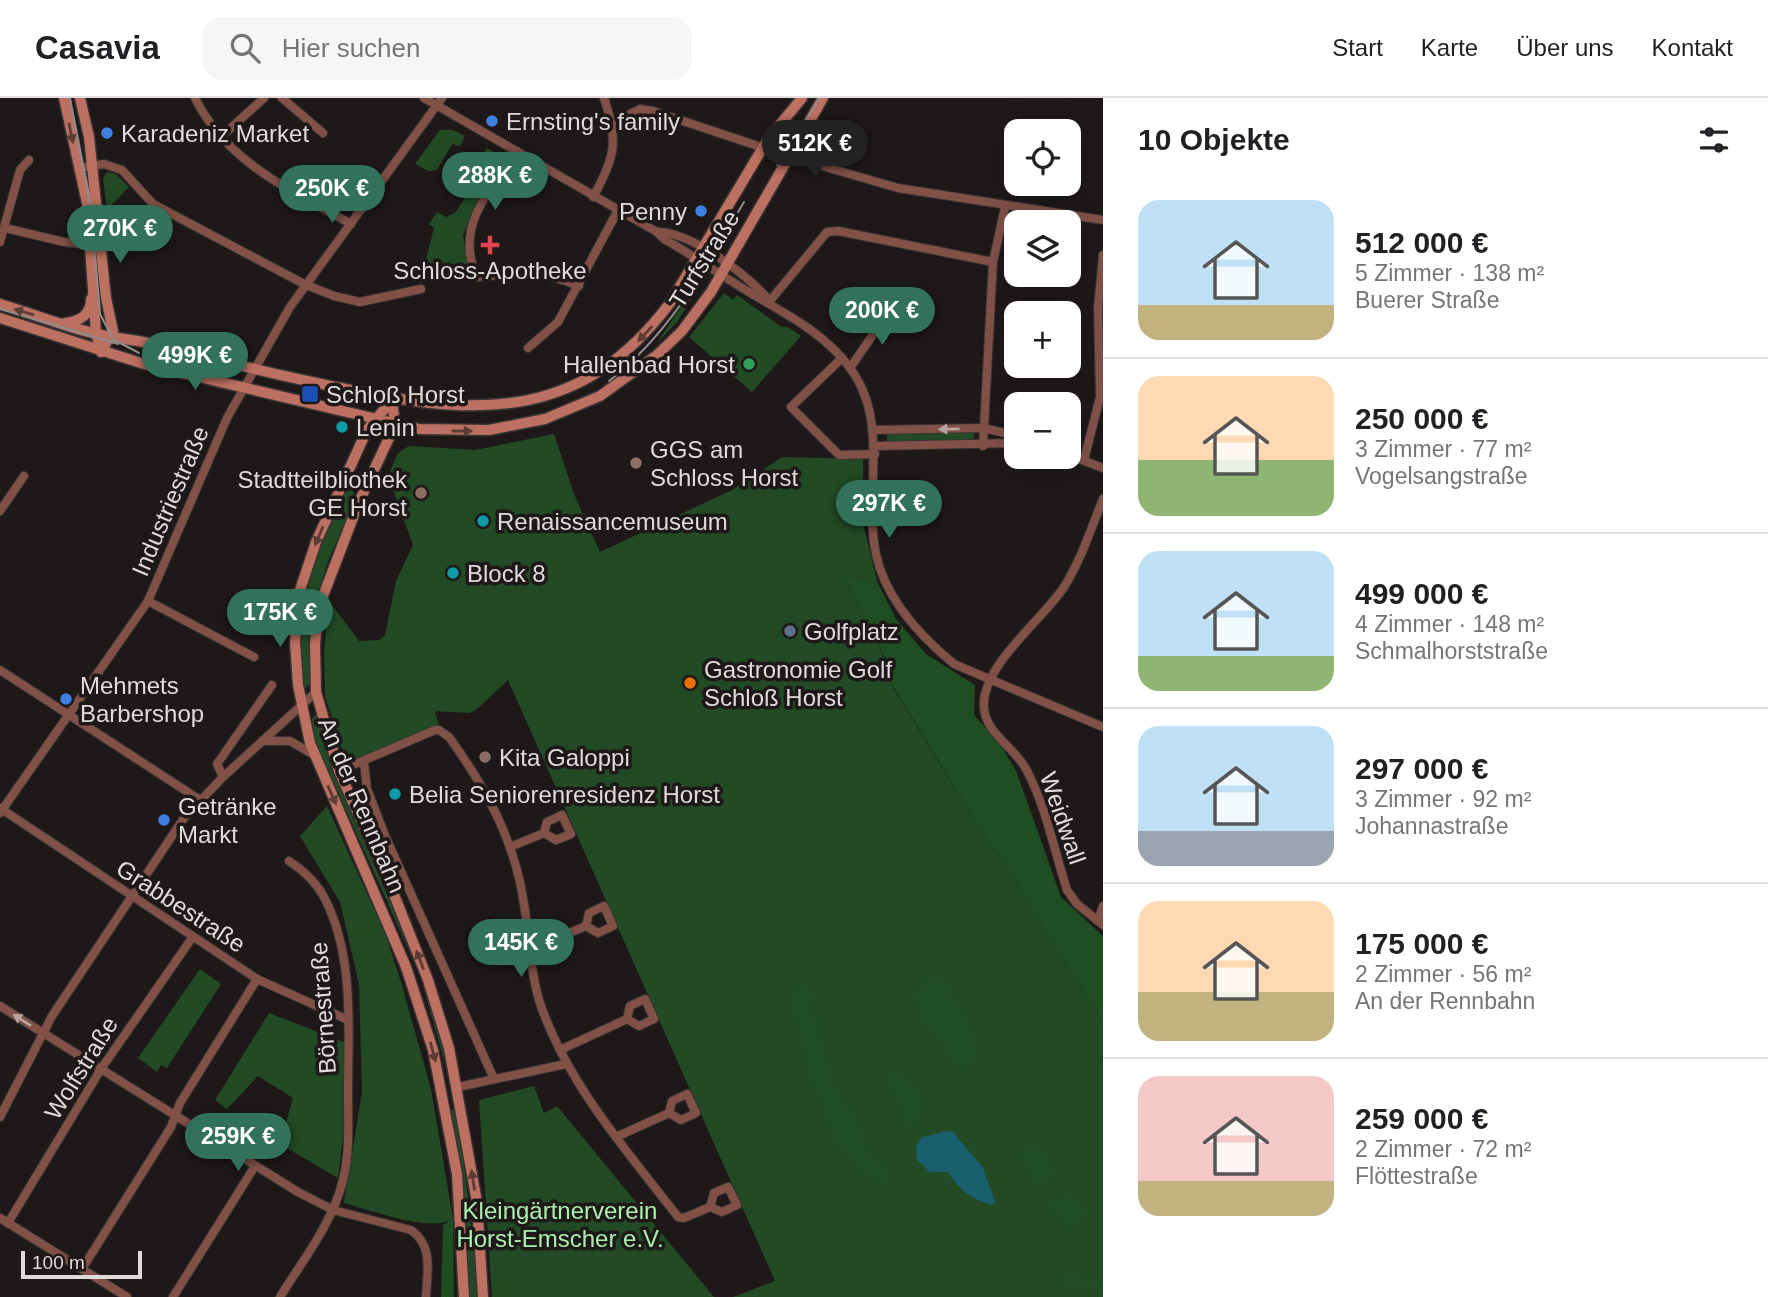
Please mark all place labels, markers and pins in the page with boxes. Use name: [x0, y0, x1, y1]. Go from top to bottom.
place label: Ernsting's family: [506, 108, 680, 135]
marker: Ernsting's family: [484, 113, 500, 129]
place label: Karadeniz Market: [121, 120, 309, 147]
pin: 512K €: [758, 120, 872, 180]
marker: Karadeniz Market: [99, 125, 115, 141]
pin: 288K €: [438, 152, 552, 212]
pin: 250K €: [275, 166, 389, 225]
place label: Penny: [619, 198, 687, 225]
marker: Penny: [693, 203, 709, 219]
pin: 270K €: [63, 206, 177, 265]
marker: Schloss-Apotheke: [482, 237, 498, 253]
place label: Schloss-Apotheke: [393, 257, 587, 284]
pin: 200K €: [825, 288, 939, 347]
pin: 499K €: [138, 332, 252, 392]
place label: Hallenbad Horst: [563, 351, 735, 378]
marker: Hallenbad Horst: [741, 356, 757, 372]
place label: Schloß Horst: [326, 381, 465, 408]
marker: Schloß Horst: [300, 384, 320, 404]
place label: Lenin: [356, 414, 415, 441]
marker: Lenin: [334, 419, 350, 435]
place label: GGS am Schloss Horst: [650, 436, 798, 491]
marker: GGS am Schloss Horst: [628, 455, 644, 471]
place label: Stadtteilbliothek GE Horst: [238, 466, 408, 521]
pin: 297K €: [832, 480, 946, 540]
marker: Stadtteilbliothek GE Horst: [413, 485, 429, 501]
place label: Renaissancemuseum: [497, 508, 728, 535]
marker: Renaissancemuseum: [475, 513, 491, 529]
place label: Block 8: [467, 560, 546, 587]
marker: Block 8: [445, 565, 461, 581]
pin: 175K €: [223, 589, 337, 649]
place label: Golfplatz: [804, 618, 899, 645]
marker: Golfplatz: [782, 623, 798, 639]
place label: Gastronomie Golf Schloß Horst: [704, 656, 892, 711]
place label: Mehmets Barbershop: [80, 672, 204, 727]
marker: Gastronomie Golf Schloß Horst: [682, 675, 698, 691]
marker: Mehmets Barbershop: [58, 691, 74, 707]
place label: Kita Galoppi: [499, 744, 630, 771]
marker: Kita Galoppi: [477, 749, 493, 765]
place label: Belia Seniorenresidenz Horst: [409, 781, 720, 808]
marker: Belia Seniorenresidenz Horst: [387, 786, 403, 802]
place label: Getränke Markt: [178, 793, 277, 848]
marker: Getränke Markt: [156, 812, 172, 828]
pin: 145K €: [464, 920, 578, 979]
pin: 259K €: [181, 1114, 295, 1173]

